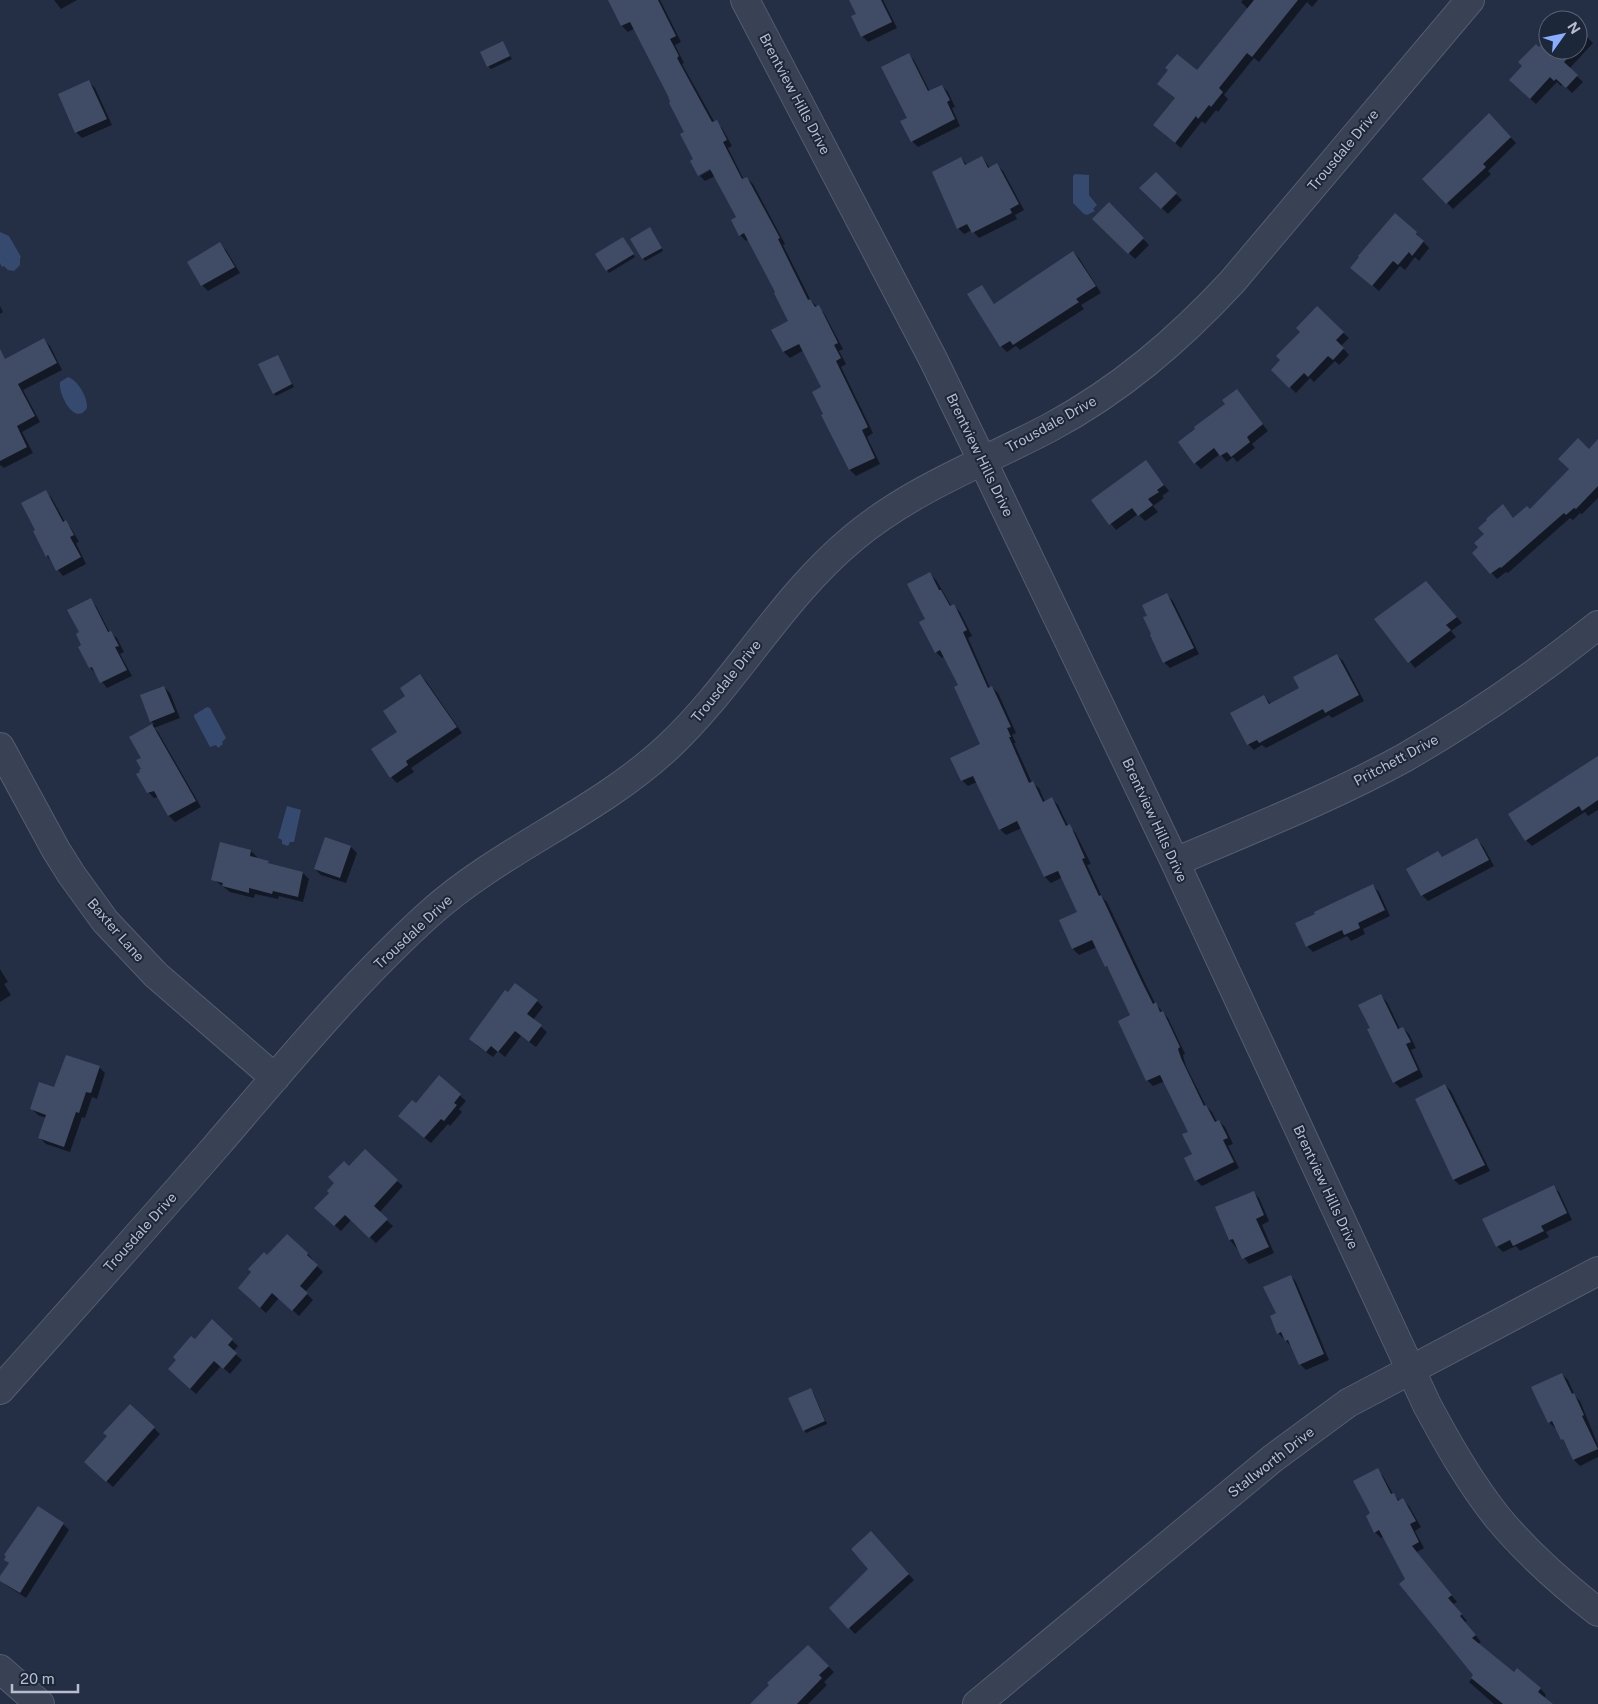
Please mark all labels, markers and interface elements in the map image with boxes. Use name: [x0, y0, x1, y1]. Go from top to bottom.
north arrow: [1538, 10, 1588, 60]
text: N: [1564, 19, 1584, 37]
street label: Brentview Hills Drive: [756, 31, 834, 157]
street label: Trousdale Drive: [1304, 106, 1382, 194]
street label: Brentview Hills Drive: [943, 391, 1017, 519]
street label: Trousdale Drive: [1003, 392, 1099, 455]
street label: Trousdale Drive: [688, 637, 764, 725]
street label: Pritchett Drive: [1351, 731, 1441, 789]
street label: Brentview Hills Drive: [1119, 756, 1191, 885]
street label: Trousdale Drive: [371, 892, 455, 972]
street label: Baxter Lane: [84, 895, 148, 965]
street label: Brentview Hills Drive: [1290, 1123, 1362, 1252]
street label: Trousdale Drive: [100, 1189, 180, 1275]
street label: Stallworth Drive: [1225, 1423, 1317, 1501]
scale bar: [12, 1662, 79, 1694]
text: 20 m: [20, 1670, 55, 1687]

